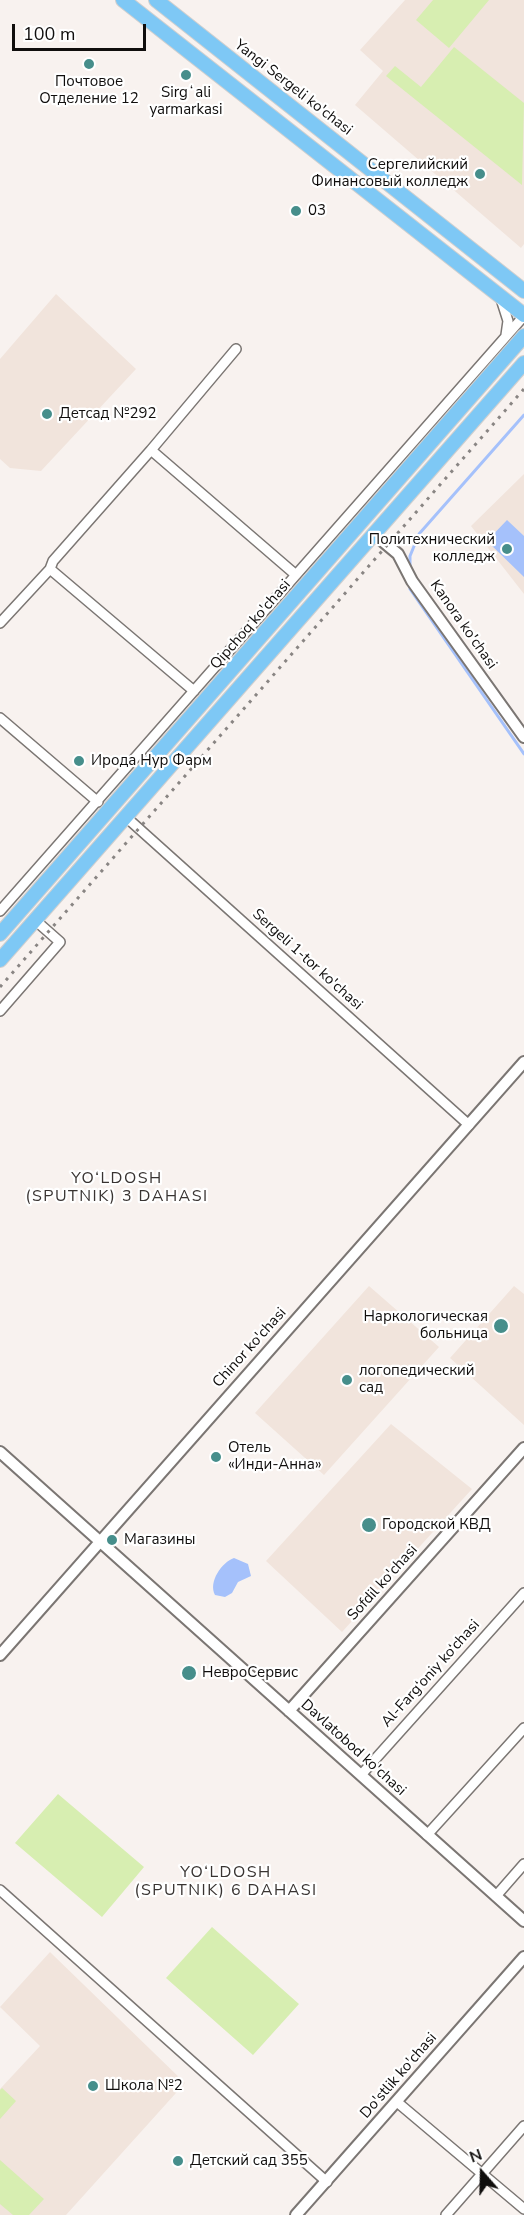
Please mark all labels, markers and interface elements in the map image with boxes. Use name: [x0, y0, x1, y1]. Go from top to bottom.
scale bar: [15, 12, 148, 50]
text: 100 m: [23, 22, 75, 46]
street label: Yangi Sergeli ko'chasi: [231, 36, 355, 140]
marker: Почтовое Отделение 12: [82, 57, 96, 71]
marker: Sirgʻali yarmarkasi: [179, 68, 193, 82]
place label: Почтовое Отделение 12: [39, 73, 139, 108]
place label: Sirgʻali yarmarkasi: [149, 84, 223, 119]
place label: Сергелийский Финансовый колледж: [311, 156, 468, 191]
marker: Сергелийский Финансовый колледж: [473, 167, 487, 181]
place label: 03: [308, 202, 326, 220]
marker: 03: [289, 204, 303, 218]
place label: Детсад №292: [59, 405, 157, 423]
marker: Детсад №292: [40, 407, 54, 421]
place label: Политехнический колледж: [369, 531, 495, 566]
marker: Политехнический колледж: [500, 542, 514, 556]
street label: Qipchoq ko'chasi: [207, 576, 295, 674]
street label: Kanora ko'chasi: [426, 577, 500, 673]
place label: Ирода Нур Фарм: [91, 752, 212, 770]
marker: Ирода Нур Фарм: [72, 754, 86, 768]
street label: Sergeli 1-tor ko'chasi: [248, 906, 366, 1014]
district label: YO‘LDOSH (SPUTNIK) 3 DAHASI: [25, 1169, 209, 1207]
street label: Chinor ko'chasi: [209, 1304, 291, 1392]
place label: Наркологическая больница: [363, 1308, 488, 1343]
marker: Наркологическая больница: [492, 1317, 510, 1335]
place label: логопедический сад: [359, 1362, 475, 1397]
marker: логопедический сад: [340, 1373, 354, 1387]
place label: Отель «Инди-Анна»: [228, 1439, 322, 1474]
marker: Отель «Инди-Анна»: [209, 1450, 223, 1464]
marker: Городской КВД: [360, 1516, 378, 1534]
place label: Городской КВД: [382, 1516, 491, 1534]
place label: Магазины: [124, 1531, 195, 1549]
marker: Магазины: [105, 1533, 119, 1547]
street label: Sofdil ko'chasi: [344, 1541, 422, 1625]
street label: Al-Farg‘oniy ko‘chasi: [378, 1617, 484, 1731]
marker: НевроСервис: [180, 1664, 198, 1682]
place label: НевроСервис: [202, 1664, 298, 1682]
street label: Davlatobod ko'chasi: [297, 1696, 409, 1800]
district label: YO‘LDOSH (SPUTNIK) 6 DAHASI: [134, 1863, 318, 1901]
street label: Do'stlik ko'chasi: [357, 2030, 441, 2122]
place label: Школа №2: [105, 2077, 183, 2095]
marker: Школа №2: [86, 2079, 100, 2093]
north arrow: [452, 2143, 512, 2203]
text: N: [466, 2144, 485, 2168]
place label: Детский сад 355: [190, 2152, 308, 2170]
marker: Детский сад 355: [171, 2154, 185, 2168]

